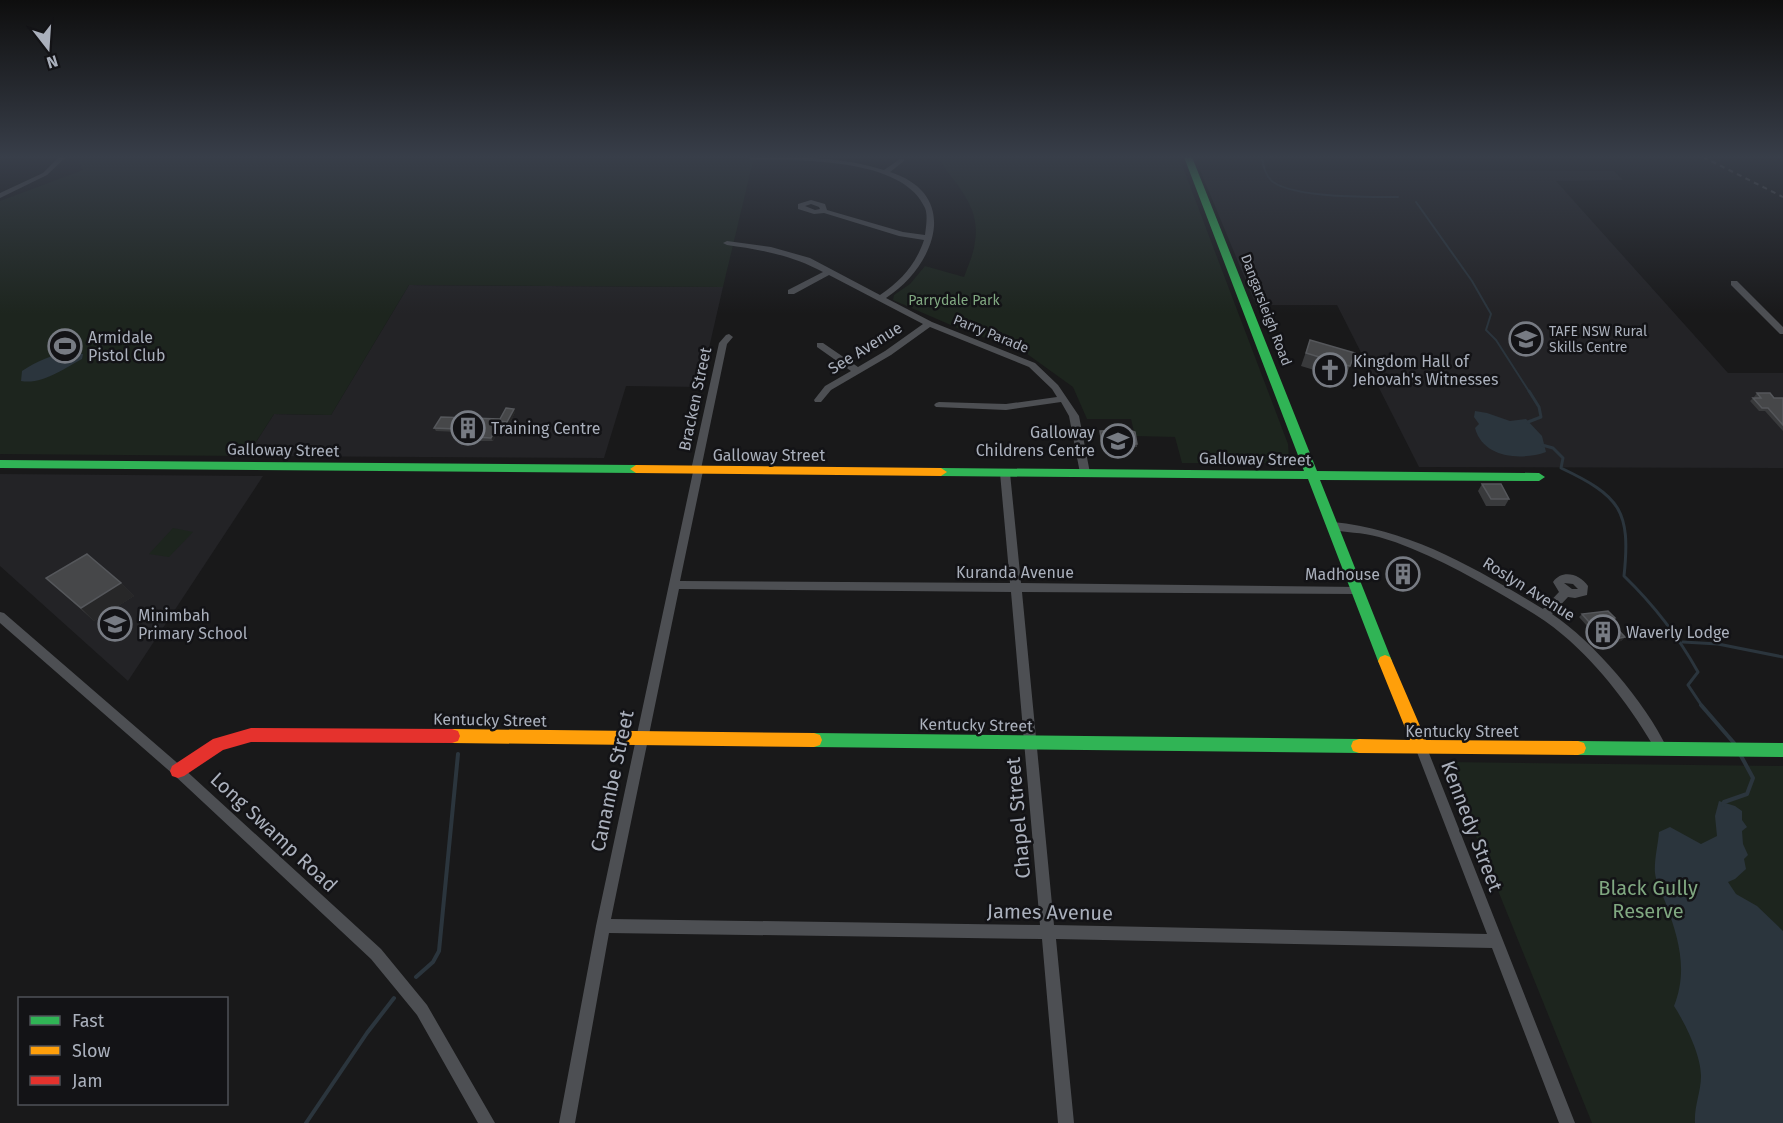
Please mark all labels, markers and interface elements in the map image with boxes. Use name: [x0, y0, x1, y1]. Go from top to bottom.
north arrow: [18, 18, 78, 78]
text: N: [44, 51, 60, 73]
street label: Dangarsleigh Road: [1237, 252, 1295, 368]
park label: Parrydale Park: [908, 292, 1001, 309]
street label: Parry Parade: [951, 311, 1031, 357]
street label: See Avenue: [825, 318, 905, 378]
school or university icon: TAFE NSW Rural Skills Centre: [1508, 321, 1544, 357]
place label: TAFE NSW Rural Skills Centre: [1549, 323, 1647, 356]
sports icon: Armidale Pistol Club: [47, 328, 83, 364]
place label: Armidale Pistol Club: [88, 328, 165, 365]
street label: Bracken Street: [675, 345, 715, 453]
church icon: Kingdom Hall of Jehovah's Witnesses: [1312, 352, 1348, 388]
place label: Kingdom Hall of Jehovah's Witnesses: [1353, 352, 1498, 389]
building icon: Training Centre: [450, 410, 486, 446]
place label: Training Centre: [491, 419, 600, 438]
place label: Galloway Childrens Centre: [976, 423, 1095, 460]
school or university icon: Galloway Childrens Centre: [1100, 423, 1136, 459]
street label: Galloway Street: [227, 440, 340, 460]
street label: Galloway Street: [713, 446, 825, 465]
street label: Galloway Street: [1199, 449, 1312, 469]
street label: Roslyn Avenue: [1479, 553, 1579, 625]
building icon: Madhouse: [1385, 556, 1421, 592]
street label: Kuranda Avenue: [956, 563, 1074, 582]
place label: Madhouse: [1305, 565, 1380, 584]
school or university icon: Minimbah Primary School: [97, 606, 133, 642]
place label: Minimbah Primary School: [138, 606, 248, 643]
building icon: Waverly Lodge: [1585, 614, 1621, 650]
place label: Waverly Lodge: [1626, 623, 1730, 642]
street label: Canambe Street: [585, 707, 639, 854]
street label: Kentucky Street: [433, 710, 547, 730]
street label: Kentucky Street: [919, 715, 1033, 735]
street label: Kentucky Street: [1405, 722, 1519, 741]
street label: Chapel Street: [1001, 756, 1035, 880]
street label: Kennedy Street: [1436, 757, 1508, 895]
street label: Long Swamp Road: [206, 767, 342, 897]
park label: Black Gully Reserve: [1598, 876, 1698, 923]
street label: James Avenue: [987, 899, 1113, 925]
legend: [18, 997, 228, 1105]
text: Fast: [72, 1010, 105, 1032]
text: Slow: [72, 1040, 111, 1062]
text: Jam: [72, 1070, 103, 1092]

